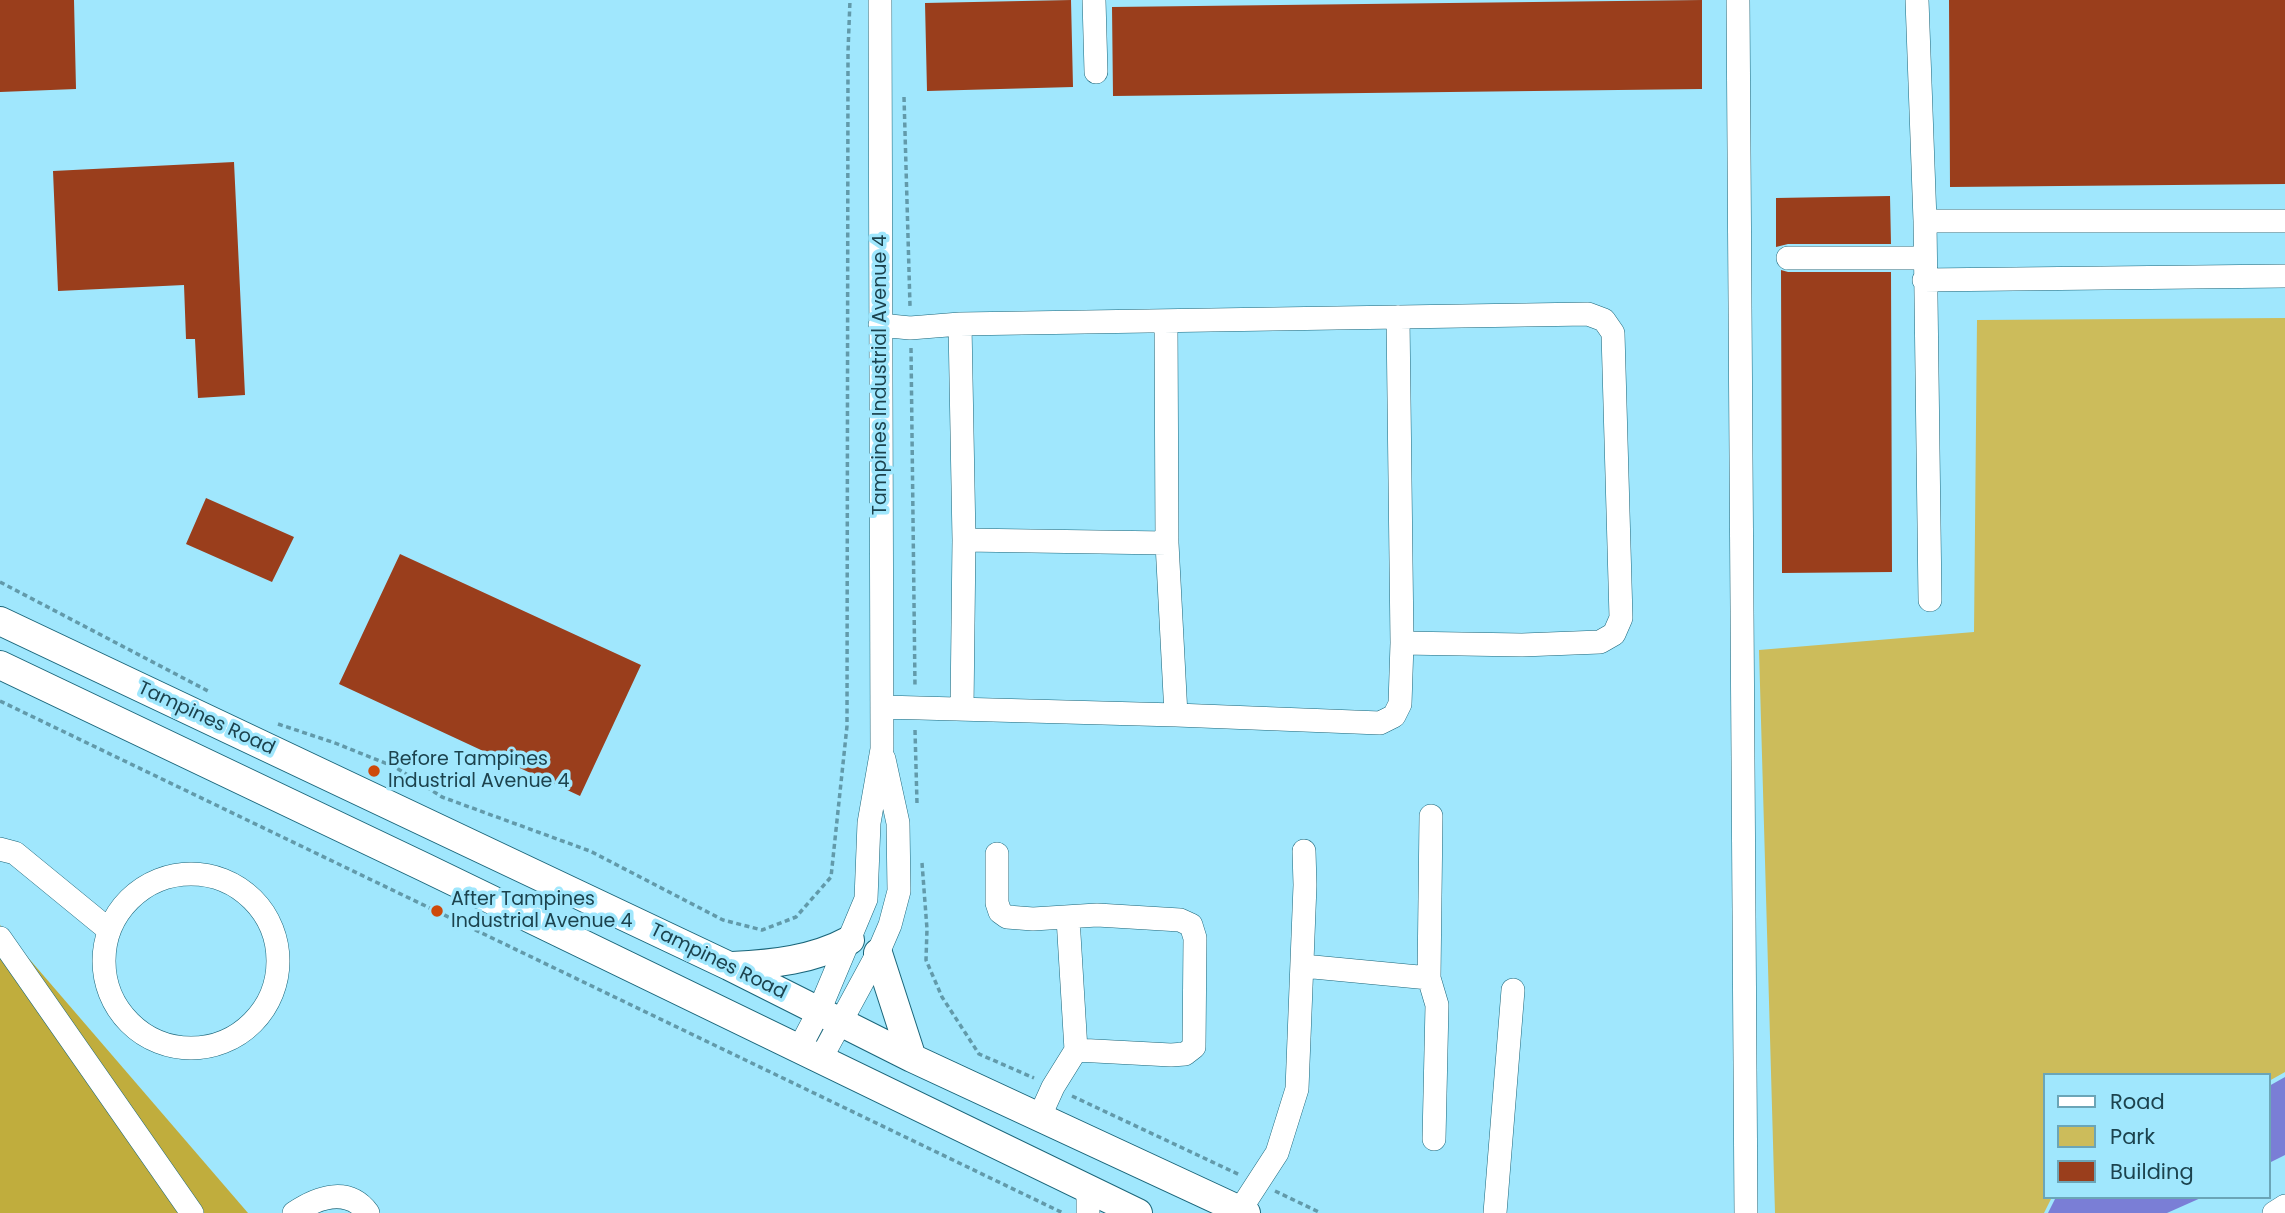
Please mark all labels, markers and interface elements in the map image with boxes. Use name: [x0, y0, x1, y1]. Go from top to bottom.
street label: Tampines Industrial Avenue 4: [870, 235, 892, 515]
street label: Tampines Road: [134, 677, 278, 761]
place label: Before Tampines Industrial Avenue 4: [388, 749, 569, 793]
marker: Before Tampines Industrial Avenue 4: [366, 763, 382, 779]
place label: After Tampines Industrial Avenue 4: [451, 889, 632, 933]
marker: After Tampines Industrial Avenue 4: [429, 903, 445, 919]
street label: Tampines Road: [646, 919, 790, 1005]
legend: [2044, 1073, 2271, 1199]
text: Road: [2110, 1087, 2165, 1116]
text: Park: [2110, 1122, 2155, 1151]
text: Building: [2110, 1157, 2194, 1186]

